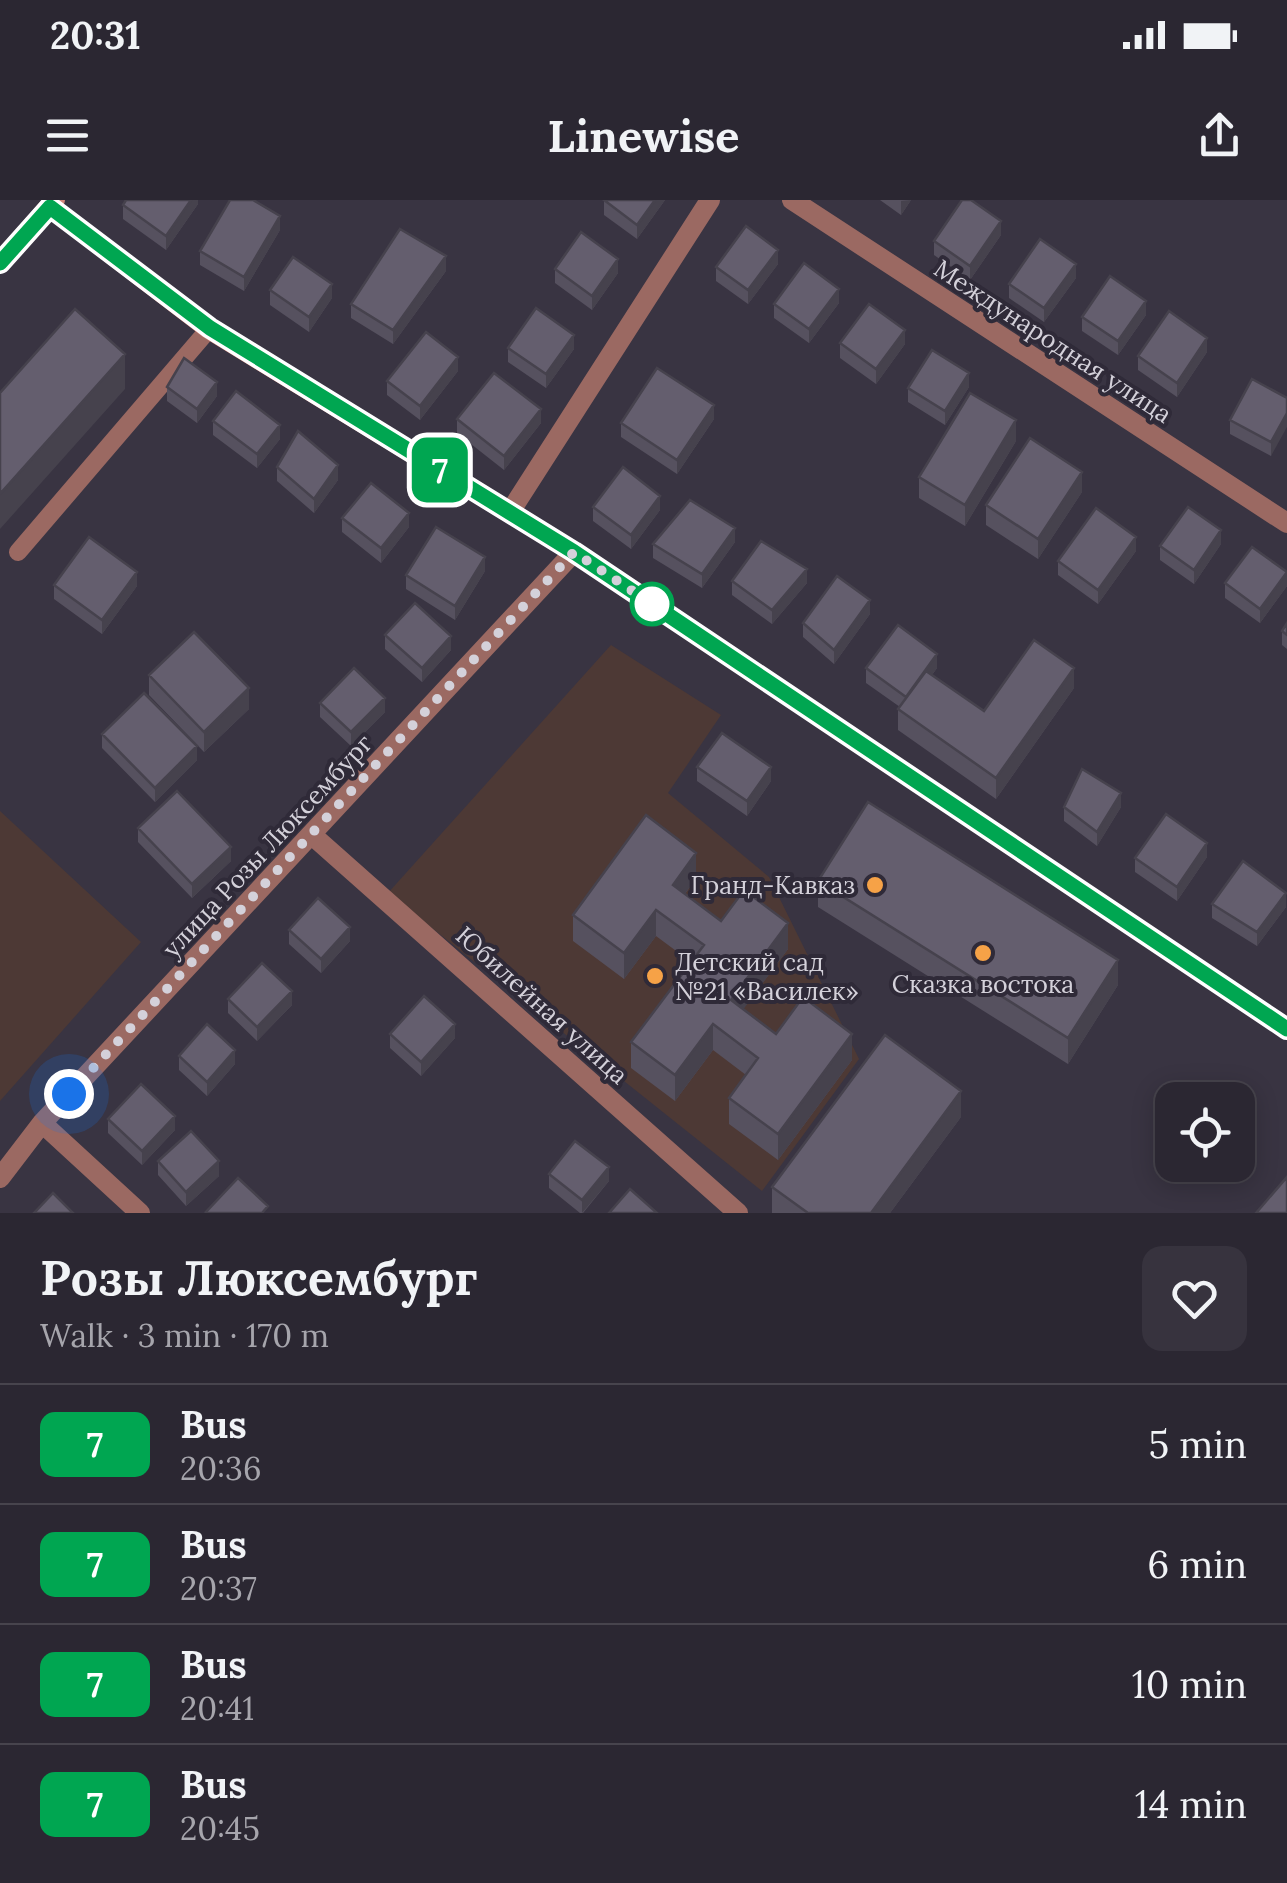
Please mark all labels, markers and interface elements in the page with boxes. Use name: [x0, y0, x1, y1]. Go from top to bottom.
text: 20:31: [50, 11, 141, 59]
text: Linewise: [547, 107, 740, 164]
icon: menu: [40, 108, 95, 163]
icon: share: [1192, 108, 1247, 163]
street label: Международная улица: [928, 252, 1178, 430]
line badge: 7: [408, 438, 472, 502]
text: 7: [432, 448, 448, 493]
unlabelled marker: [631, 583, 673, 625]
street label: улица Розы Люксембург: [155, 728, 379, 964]
place label: Гранд-Кавказ: [691, 869, 855, 901]
marker: Гранд-Кавказ: [864, 874, 886, 896]
street label: Юбилейная улица: [449, 919, 635, 1091]
marker: Сказка востока: [972, 942, 994, 964]
place label: Детский сад №21 «Василек»: [675, 946, 859, 1007]
marker: Детский сад №21 «Василек»: [644, 965, 666, 987]
place label: Сказка востока: [892, 968, 1074, 1000]
your location: [44, 1069, 94, 1119]
map controls: [1155, 1082, 1255, 1182]
button: locate: [1155, 1082, 1255, 1182]
button: heart: [1142, 1246, 1247, 1351]
text: Розы Люксембург: [40, 1247, 478, 1308]
text: Walk · 3 min · 170 m: [40, 1315, 329, 1356]
text: Bus: [180, 1400, 247, 1448]
text: 5 min: [1149, 1420, 1247, 1468]
text: 7: [87, 1422, 103, 1467]
text: 20:36: [180, 1448, 261, 1489]
text: Bus: [180, 1520, 247, 1568]
text: 6 min: [1147, 1540, 1247, 1588]
text: 7: [87, 1542, 103, 1587]
text: 20:37: [180, 1568, 257, 1609]
text: Bus: [180, 1640, 247, 1688]
text: 10 min: [1132, 1660, 1247, 1708]
text: 7: [87, 1662, 103, 1707]
text: 20:41: [180, 1688, 254, 1729]
text: Bus: [180, 1760, 247, 1808]
text: 14 min: [1135, 1780, 1247, 1828]
text: 7: [87, 1782, 103, 1827]
text: 20:45: [180, 1808, 260, 1849]

